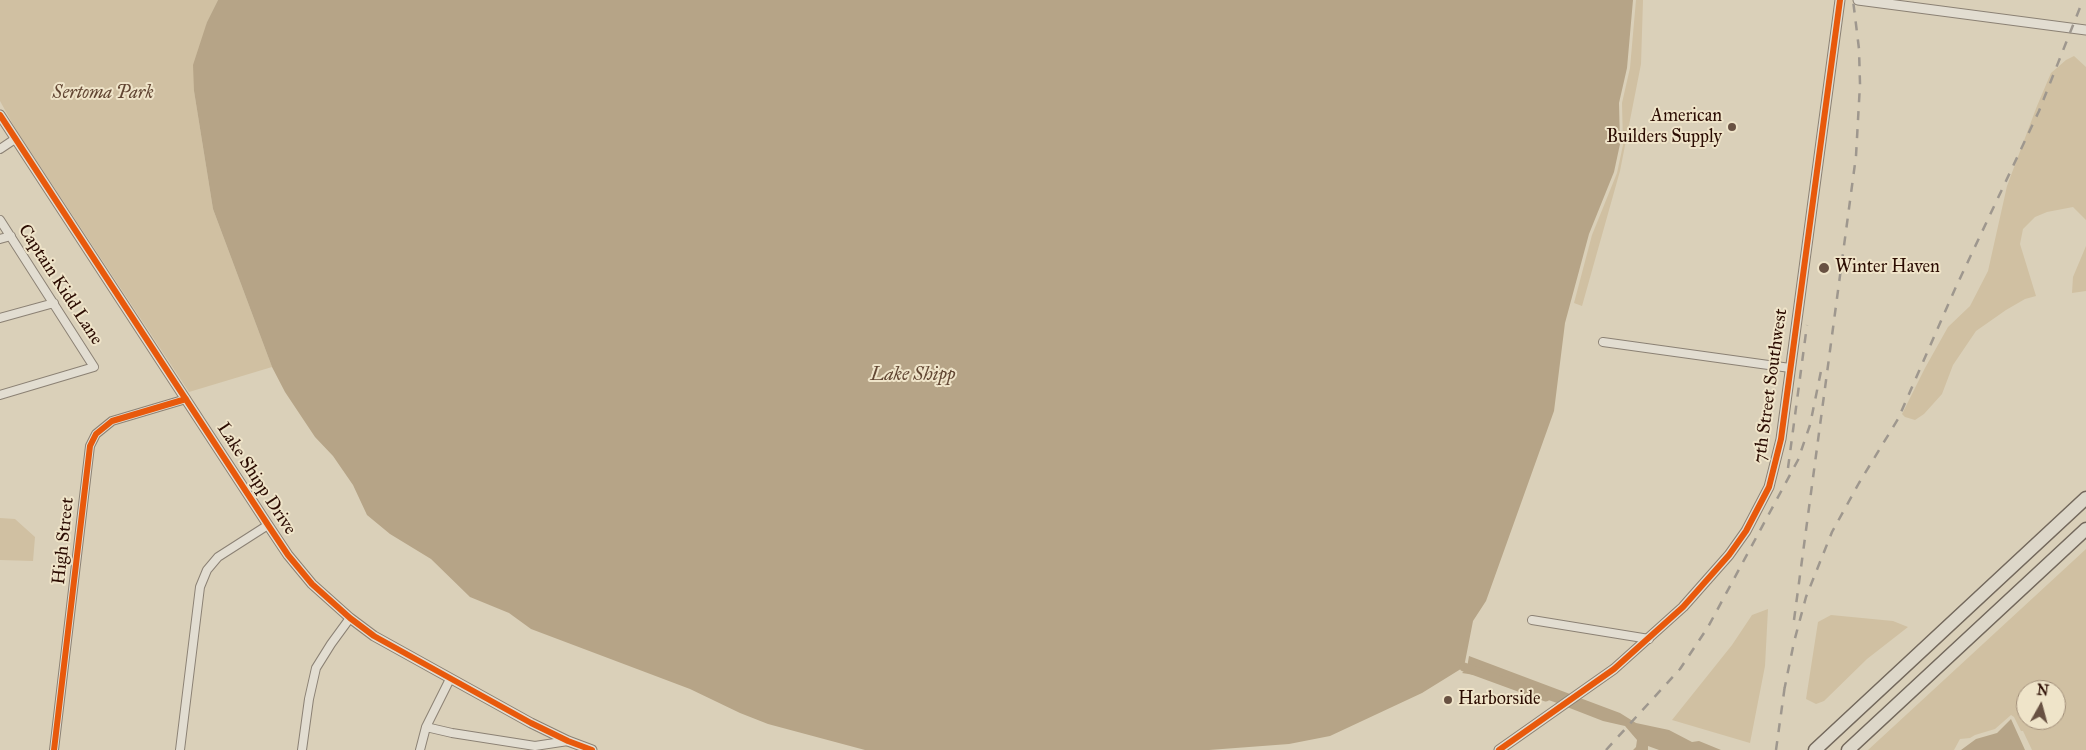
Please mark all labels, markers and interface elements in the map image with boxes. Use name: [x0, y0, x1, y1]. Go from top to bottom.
park label: Sertoma Park: [53, 83, 153, 105]
place label: American Builders Supply: [1606, 106, 1722, 148]
marker: American Builders Supply: [1726, 121, 1738, 133]
street label: Captain Kidd Lane: [13, 221, 107, 349]
place label: Winter Haven: [1835, 257, 1940, 279]
marker: Winter Haven: [1817, 261, 1831, 275]
street label: 7th Street Southwest: [1749, 307, 1793, 465]
water label: Lake Shipp: [871, 364, 955, 386]
street label: Lake Shipp Drive: [212, 419, 300, 539]
street label: High Street: [49, 496, 79, 586]
north arrow: [2016, 680, 2066, 730]
text: N: [2036, 681, 2050, 700]
place label: Harborside: [1458, 689, 1541, 711]
marker: Harborside: [1442, 694, 1454, 706]

